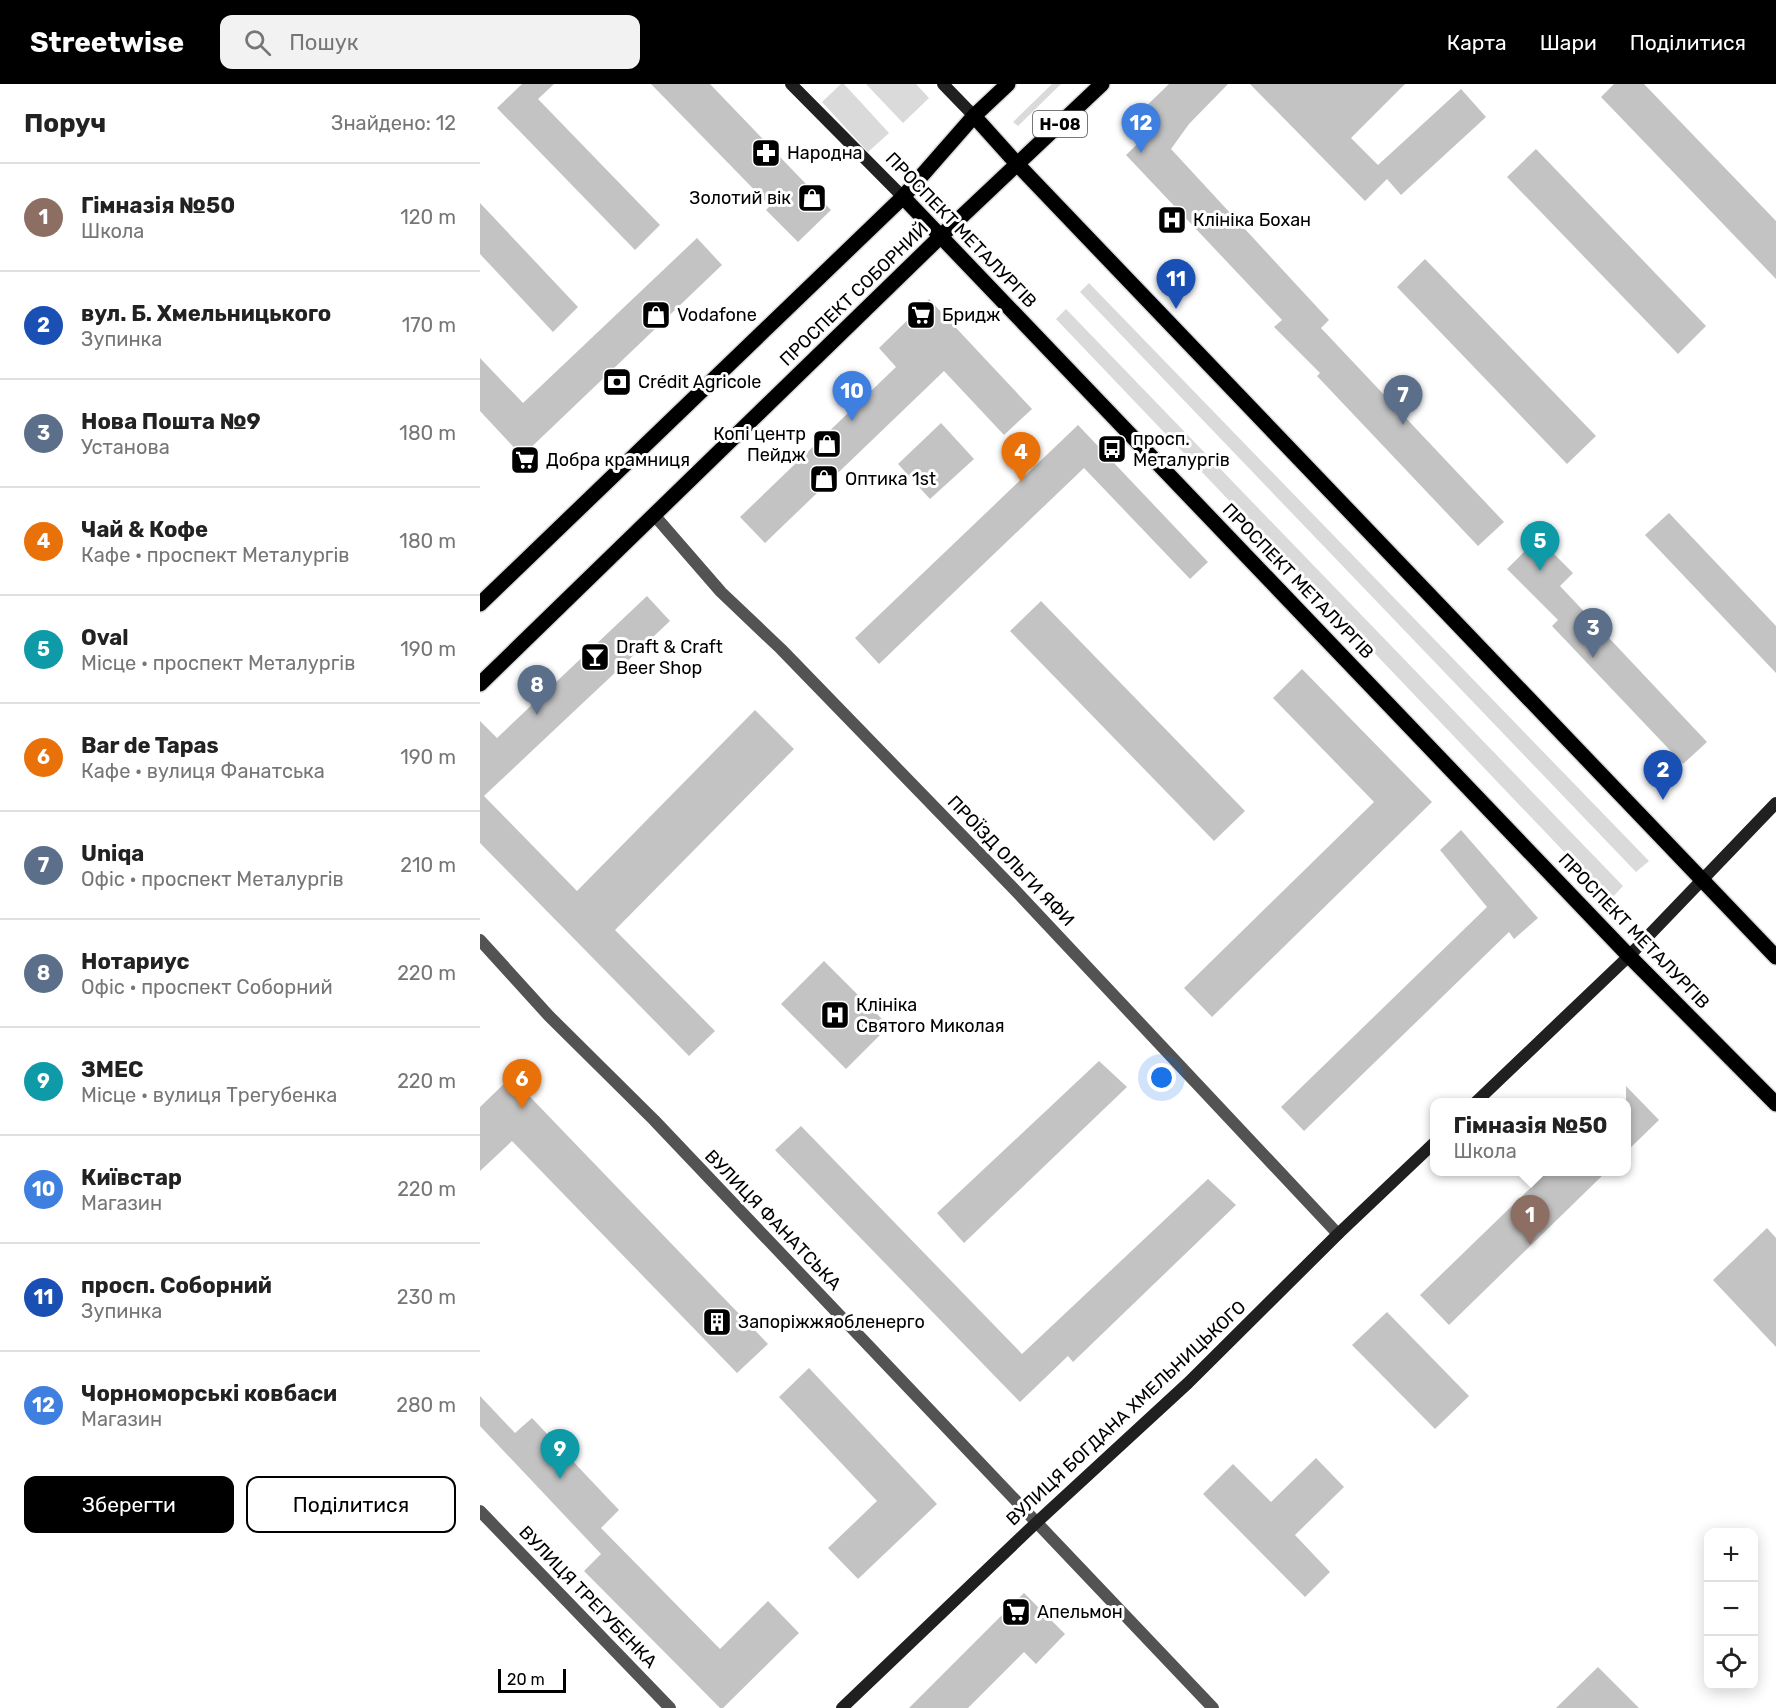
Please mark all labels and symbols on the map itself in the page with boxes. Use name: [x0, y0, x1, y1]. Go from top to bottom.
pin: 12: [1122, 104, 1160, 153]
road number: Н-08: [1033, 111, 1087, 137]
pharmacy icon: Народна: [750, 137, 782, 169]
place label: Народна: [787, 142, 863, 164]
street label: ПРОСПЕКТ МЕТАЛУРГІВ: [881, 148, 1041, 312]
shop icon: Золотий вік: [796, 182, 828, 214]
place label: Золотий вік: [689, 187, 791, 209]
hospital icon: Клініка Бохан: [1156, 204, 1188, 236]
place label: Клініка Бохан: [1193, 209, 1311, 231]
street label: ПРОСПЕКТ СОБОРНИЙ: [775, 217, 933, 371]
pin: 11: [1156, 260, 1196, 309]
shop icon: Vodafone: [640, 299, 672, 331]
supermarket icon: Бридж: [905, 299, 937, 331]
place label: Vodafone: [677, 304, 757, 326]
place label: Бридж: [942, 304, 1000, 326]
bank icon: Crédit Agricole: [601, 366, 633, 398]
place label: Crédit Agricole: [638, 371, 761, 393]
pin: 10: [832, 372, 872, 421]
pin: 7: [1384, 376, 1422, 425]
place label: Копі центр Пейдж: [713, 423, 806, 466]
shop icon: Копі центр Пейдж: [811, 428, 843, 460]
place label: просп. Металургів: [1133, 428, 1230, 471]
pin: 4: [1002, 432, 1040, 482]
bus stop icon: просп. Металургів: [1096, 433, 1128, 465]
supermarket icon: Добра крамниця: [509, 444, 541, 476]
place label: Добра крамниця: [546, 449, 690, 471]
shop icon: Оптика 1st: [808, 463, 840, 495]
place label: Оптика 1st: [845, 468, 936, 490]
street label: ПРОСПЕКТ МЕТАЛУРГІВ: [1218, 499, 1378, 663]
pin: 5: [1520, 522, 1560, 571]
pin: 3: [1574, 608, 1612, 658]
place label: Draft & Craft Beer Shop: [616, 636, 723, 679]
bar icon: Draft & Craft Beer Shop: [579, 641, 611, 673]
pin: 8: [518, 666, 556, 715]
pin: 2: [1644, 750, 1682, 800]
street label: ПРОЇЗД ОЛЬГИ ЯФИ: [943, 791, 1079, 931]
street label: ПРОСПЕКТ МЕТАЛУРГІВ: [1554, 849, 1714, 1013]
place label: Клініка Святого Миколая: [856, 994, 1005, 1037]
hospital icon: Клініка Святого Миколая: [819, 999, 851, 1031]
pin: 6: [502, 1060, 542, 1109]
your location: [1147, 1063, 1176, 1092]
street label: ВУЛИЦЯ ФАНАТСЬКА: [700, 1145, 846, 1295]
pin: 1: [1510, 1196, 1550, 1245]
street label: ВУЛИЦЯ БОГДАНА ХМЕЛЬНИЦЬКОГО: [1002, 1296, 1250, 1530]
building icon: Запоріжжяобленерго: [701, 1306, 733, 1338]
place label: Запоріжжяобленерго: [738, 1311, 925, 1333]
pin: 9: [540, 1430, 580, 1479]
street label: ВУЛИЦЯ ТРЕГУБЕНКА: [514, 1521, 662, 1673]
supermarket icon: Апельмон: [1000, 1596, 1032, 1628]
place label: Апельмон: [1037, 1601, 1123, 1623]
scale bar: [498, 1666, 566, 1694]

